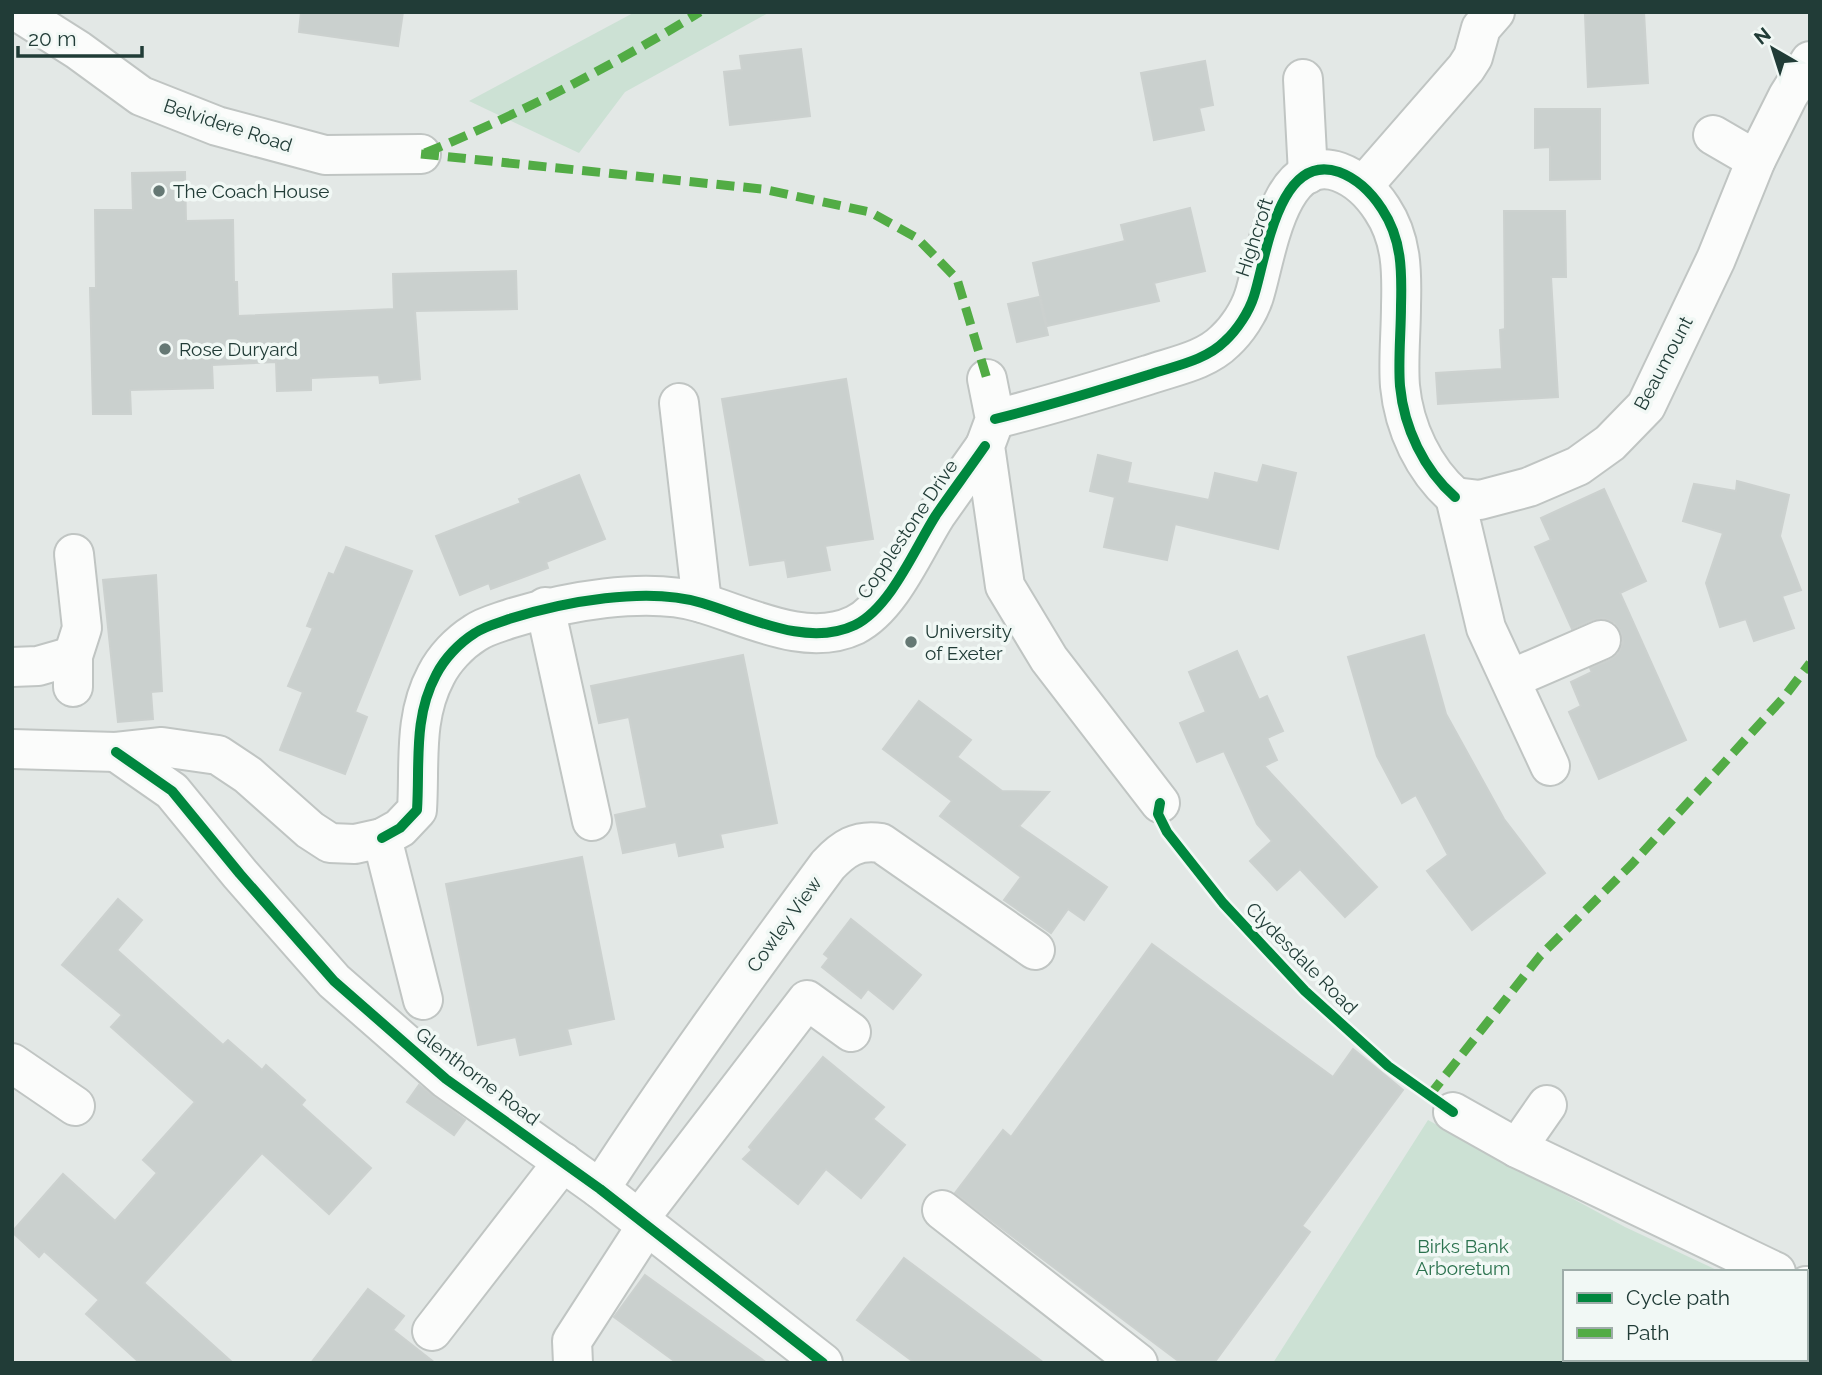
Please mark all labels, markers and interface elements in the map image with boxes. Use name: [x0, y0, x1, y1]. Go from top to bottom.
scale bar: [18, 14, 142, 58]
north arrow: [1738, 14, 1808, 84]
text: N: [1750, 23, 1775, 49]
text: 20 m: [28, 26, 76, 51]
street label: Belvidere Road: [161, 94, 295, 156]
place label: The Coach House: [173, 180, 330, 202]
marker: The Coach House: [151, 183, 167, 199]
street label: Highcroft: [1231, 194, 1277, 279]
street label: Beaumount: [1629, 312, 1697, 414]
place label: Rose Duryard: [179, 338, 298, 360]
marker: Rose Duryard: [157, 341, 173, 357]
street label: Copplestone Drive: [852, 455, 962, 603]
place label: University of Exeter: [925, 620, 1012, 664]
marker: University of Exeter: [903, 634, 919, 650]
street label: Cowley View: [742, 871, 826, 976]
street label: Clydesdale Road: [1242, 898, 1362, 1018]
street label: Glenthorne Road: [412, 1022, 544, 1130]
park label: Birks Bank Arboretum: [1415, 1235, 1511, 1279]
legend: [1563, 1270, 1808, 1361]
text: Cycle path: [1626, 1285, 1730, 1310]
text: Path: [1626, 1320, 1670, 1345]

